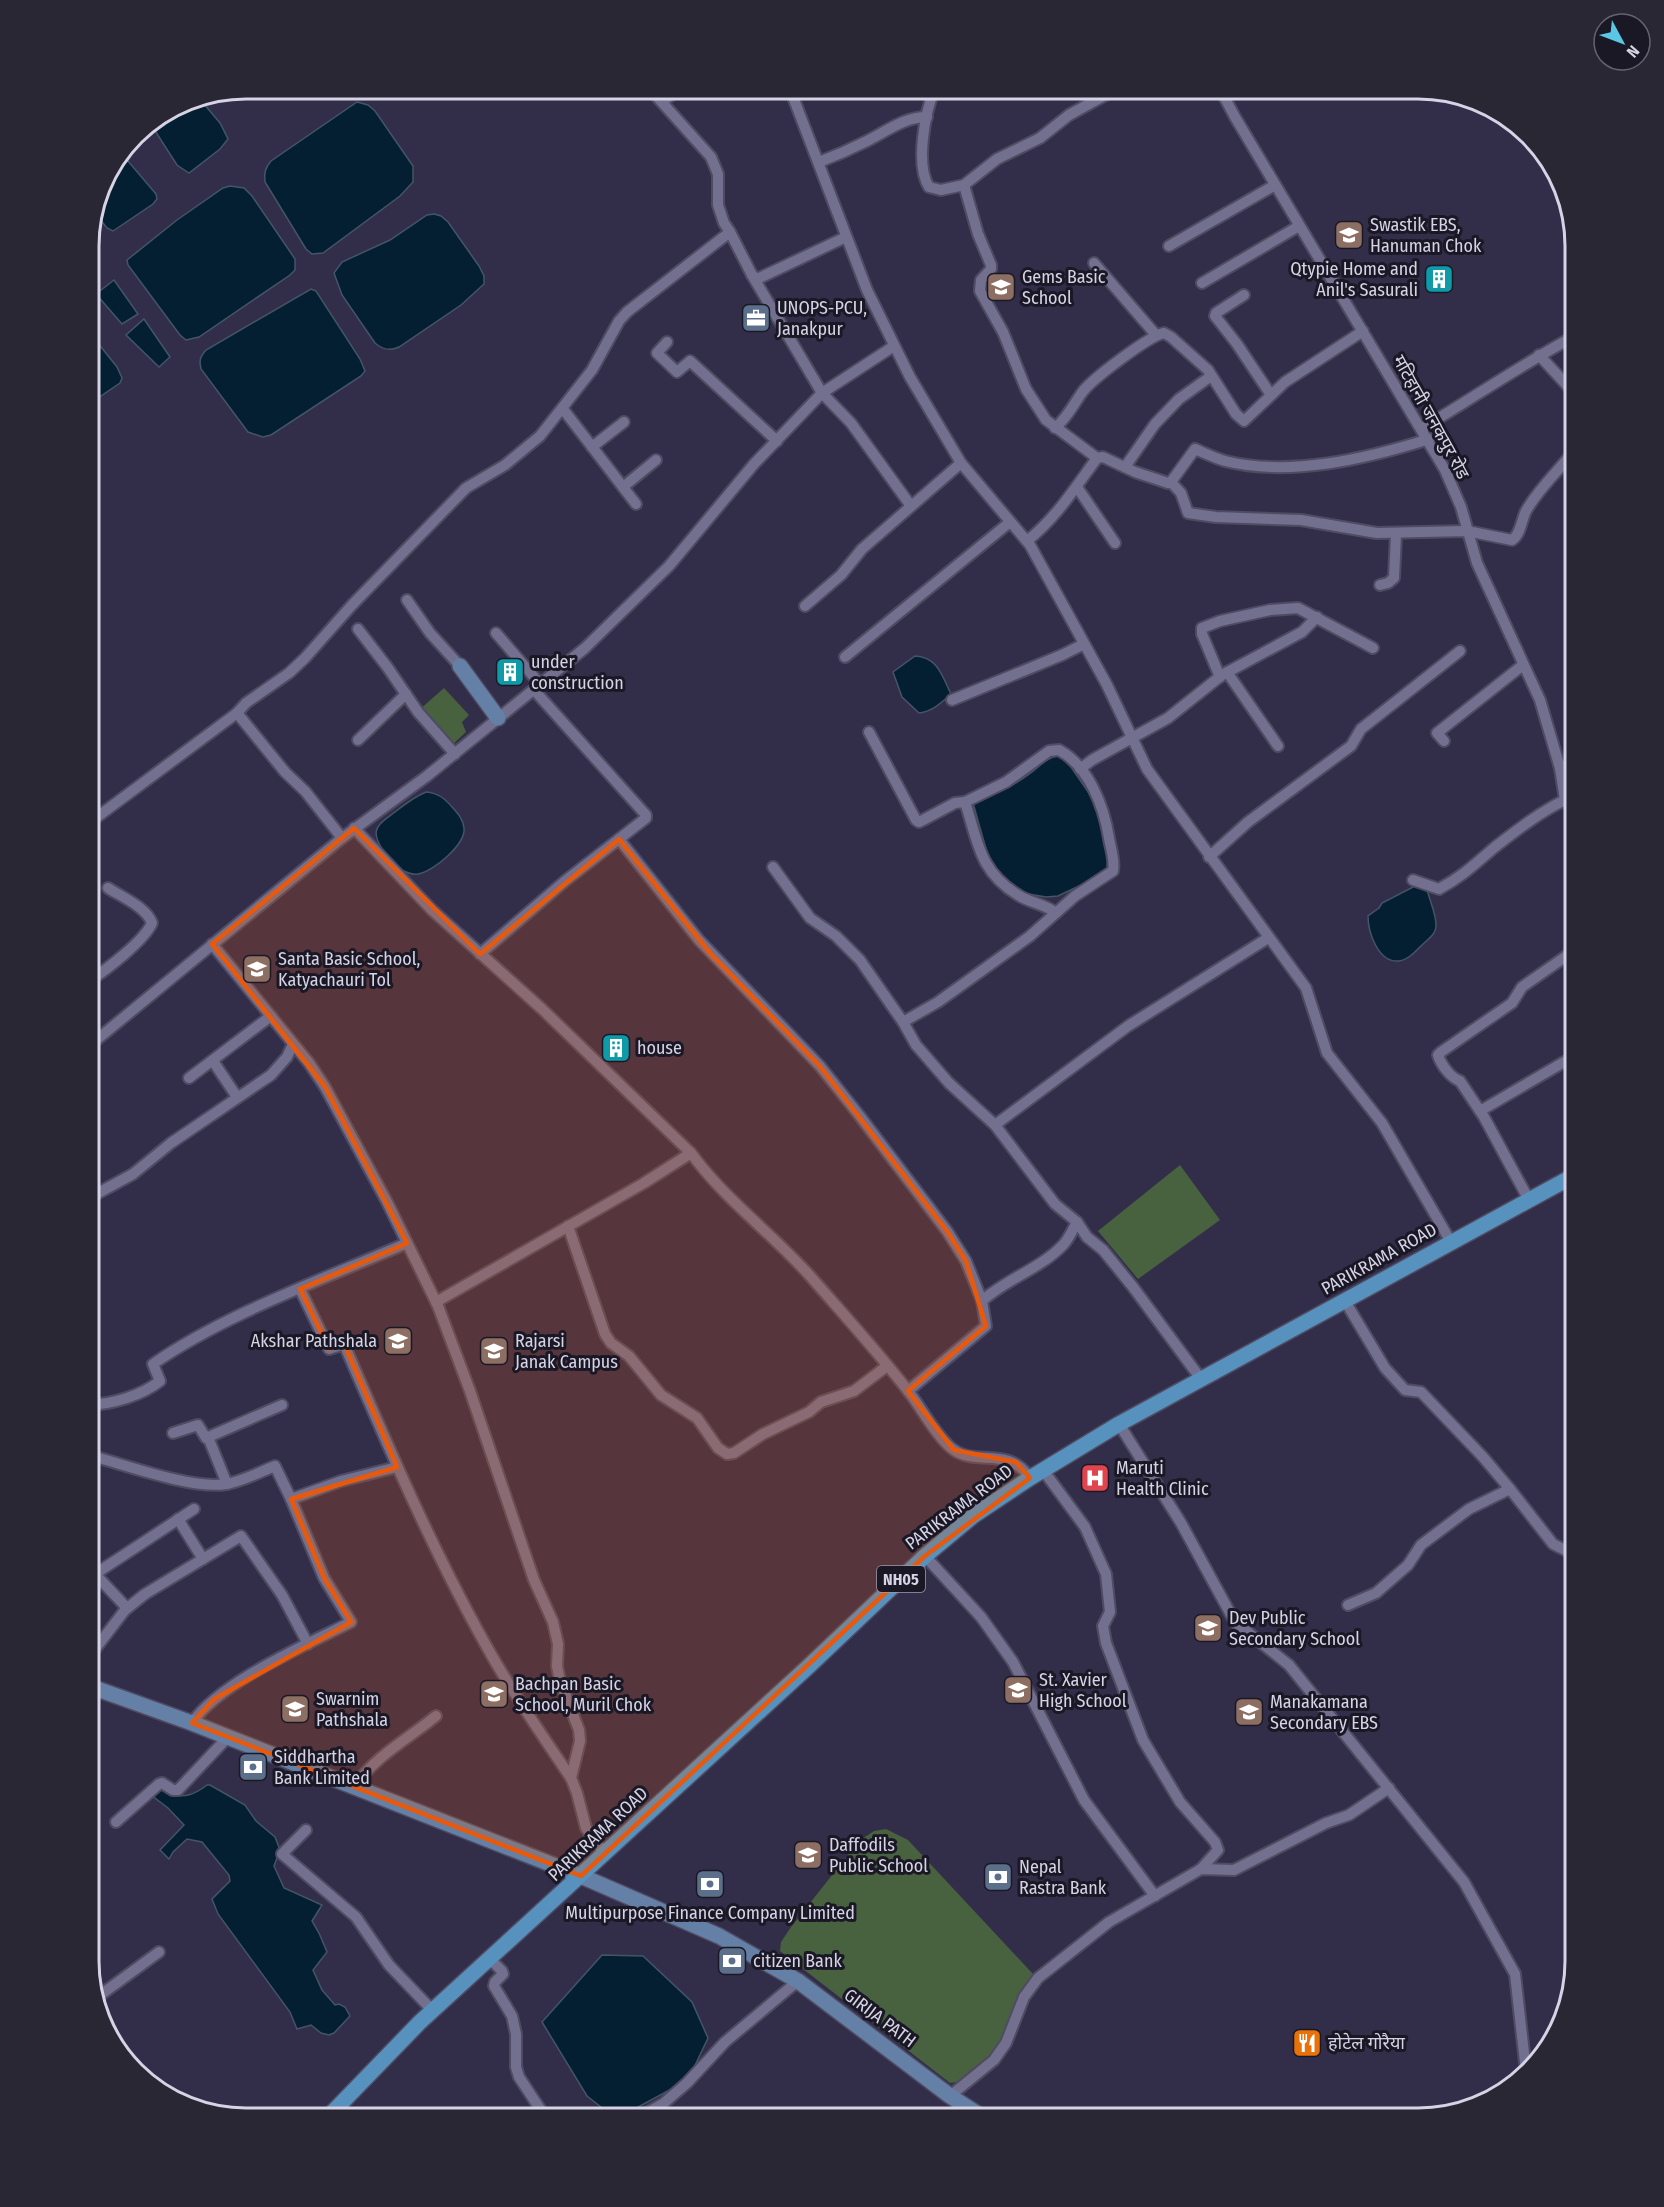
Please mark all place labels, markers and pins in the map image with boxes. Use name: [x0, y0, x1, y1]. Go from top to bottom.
place label: Swastik EBS, Hanuman Chok: [1370, 214, 1482, 257]
school or university icon: Swastik EBS, Hanuman Chok: [1333, 219, 1365, 251]
place label: Qtypie Home and Anil's Sasurali: [1290, 258, 1418, 301]
building icon: Qtypie Home and Anil's Sasurali: [1423, 263, 1455, 295]
place label: Gems Basic School: [1022, 266, 1106, 309]
school or university icon: Gems Basic School: [985, 271, 1017, 303]
place label: UNOPS-PCU, Janakpur: [777, 297, 867, 340]
office icon: UNOPS-PCU, Janakpur: [740, 302, 772, 334]
place label: under construction: [531, 651, 624, 694]
building icon: under construction: [494, 656, 526, 688]
place label: Santa Basic School, Katyachauri Tol: [278, 948, 420, 991]
school or university icon: Santa Basic School, Katyachauri Tol: [241, 953, 273, 985]
building icon: house: [600, 1032, 632, 1064]
place label: house: [637, 1037, 682, 1059]
school or university icon: Akshar Pathshala: [382, 1325, 414, 1357]
place label: Akshar Pathshala: [251, 1330, 377, 1352]
place label: Rajarsi Janak Campus: [515, 1330, 618, 1373]
school or university icon: Rajarsi Janak Campus: [478, 1335, 510, 1367]
place label: Maruti Health Clinic: [1116, 1457, 1209, 1500]
hospital icon: Maruti Health Clinic: [1079, 1462, 1111, 1494]
place label: Dev Public Secondary School: [1229, 1607, 1360, 1650]
school or university icon: Dev Public Secondary School: [1192, 1612, 1224, 1644]
place label: St. Xavier High School: [1039, 1669, 1127, 1712]
place label: Bachpan Basic School, Muril Chok: [515, 1673, 652, 1716]
school or university icon: St. Xavier High School: [1002, 1674, 1034, 1706]
school or university icon: Bachpan Basic School, Muril Chok: [478, 1678, 510, 1710]
place label: Swarnim Pathshala: [316, 1688, 388, 1731]
place label: Manakamana Secondary EBS: [1270, 1691, 1378, 1734]
school or university icon: Swarnim Pathshala: [279, 1693, 311, 1725]
school or university icon: Manakamana Secondary EBS: [1233, 1696, 1265, 1728]
place label: Siddhartha Bank Limited: [274, 1746, 370, 1789]
bank icon: Siddhartha Bank Limited: [237, 1751, 269, 1783]
place label: Daffodils Public School: [829, 1834, 928, 1877]
school or university icon: Daffodils Public School: [792, 1839, 824, 1871]
place label: Nepal Rastra Bank: [1019, 1856, 1107, 1899]
bank icon: Nepal Rastra Bank: [982, 1861, 1014, 1893]
bank icon: Multipurpose Finance Company Limited: [694, 1868, 726, 1900]
place label: Multipurpose Finance Company Limited: [565, 1902, 855, 1924]
bank icon: citizen Bank: [716, 1945, 748, 1977]
place label: citizen Bank: [753, 1950, 842, 1972]
restaurant icon: होटेल गोरैया: [1291, 2027, 1323, 2059]
place label: होटेल गोरैया: [1328, 2032, 1405, 2054]

